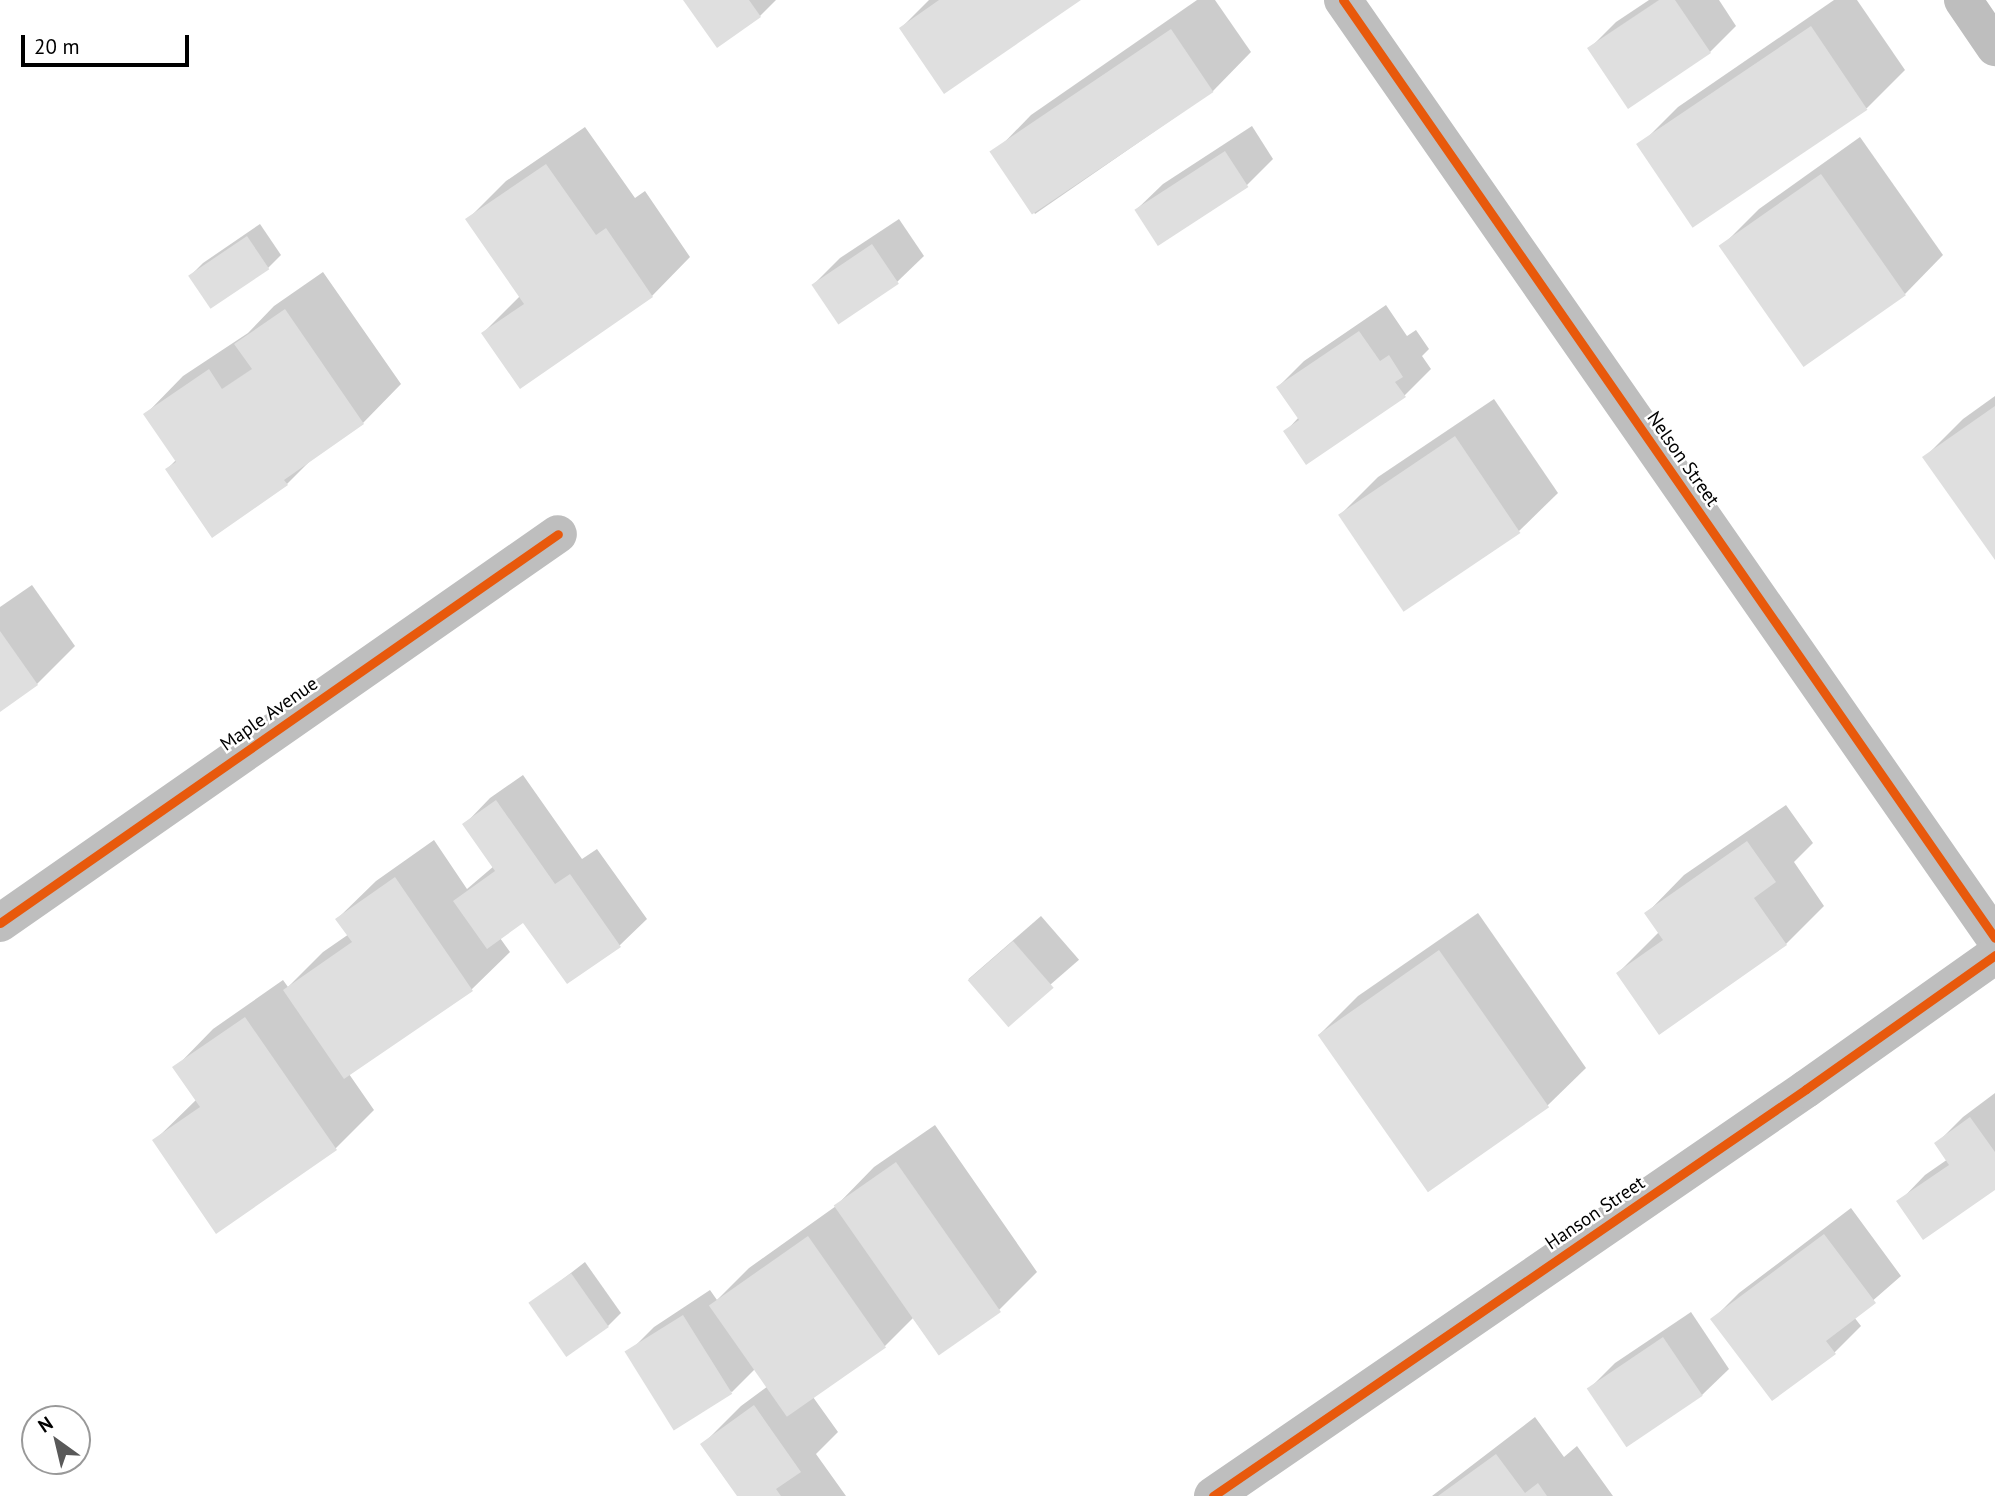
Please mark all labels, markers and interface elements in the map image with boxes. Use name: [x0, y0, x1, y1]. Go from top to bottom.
scale bar: [24, 21, 192, 65]
text: 20 m: [34, 33, 80, 60]
street label: Nelson Street: [1642, 407, 1724, 511]
street label: Maple Avenue: [216, 672, 322, 756]
street label: Hanson Street: [1541, 1171, 1649, 1255]
north arrow: [21, 1405, 91, 1475]
text: N: [33, 1411, 57, 1438]

